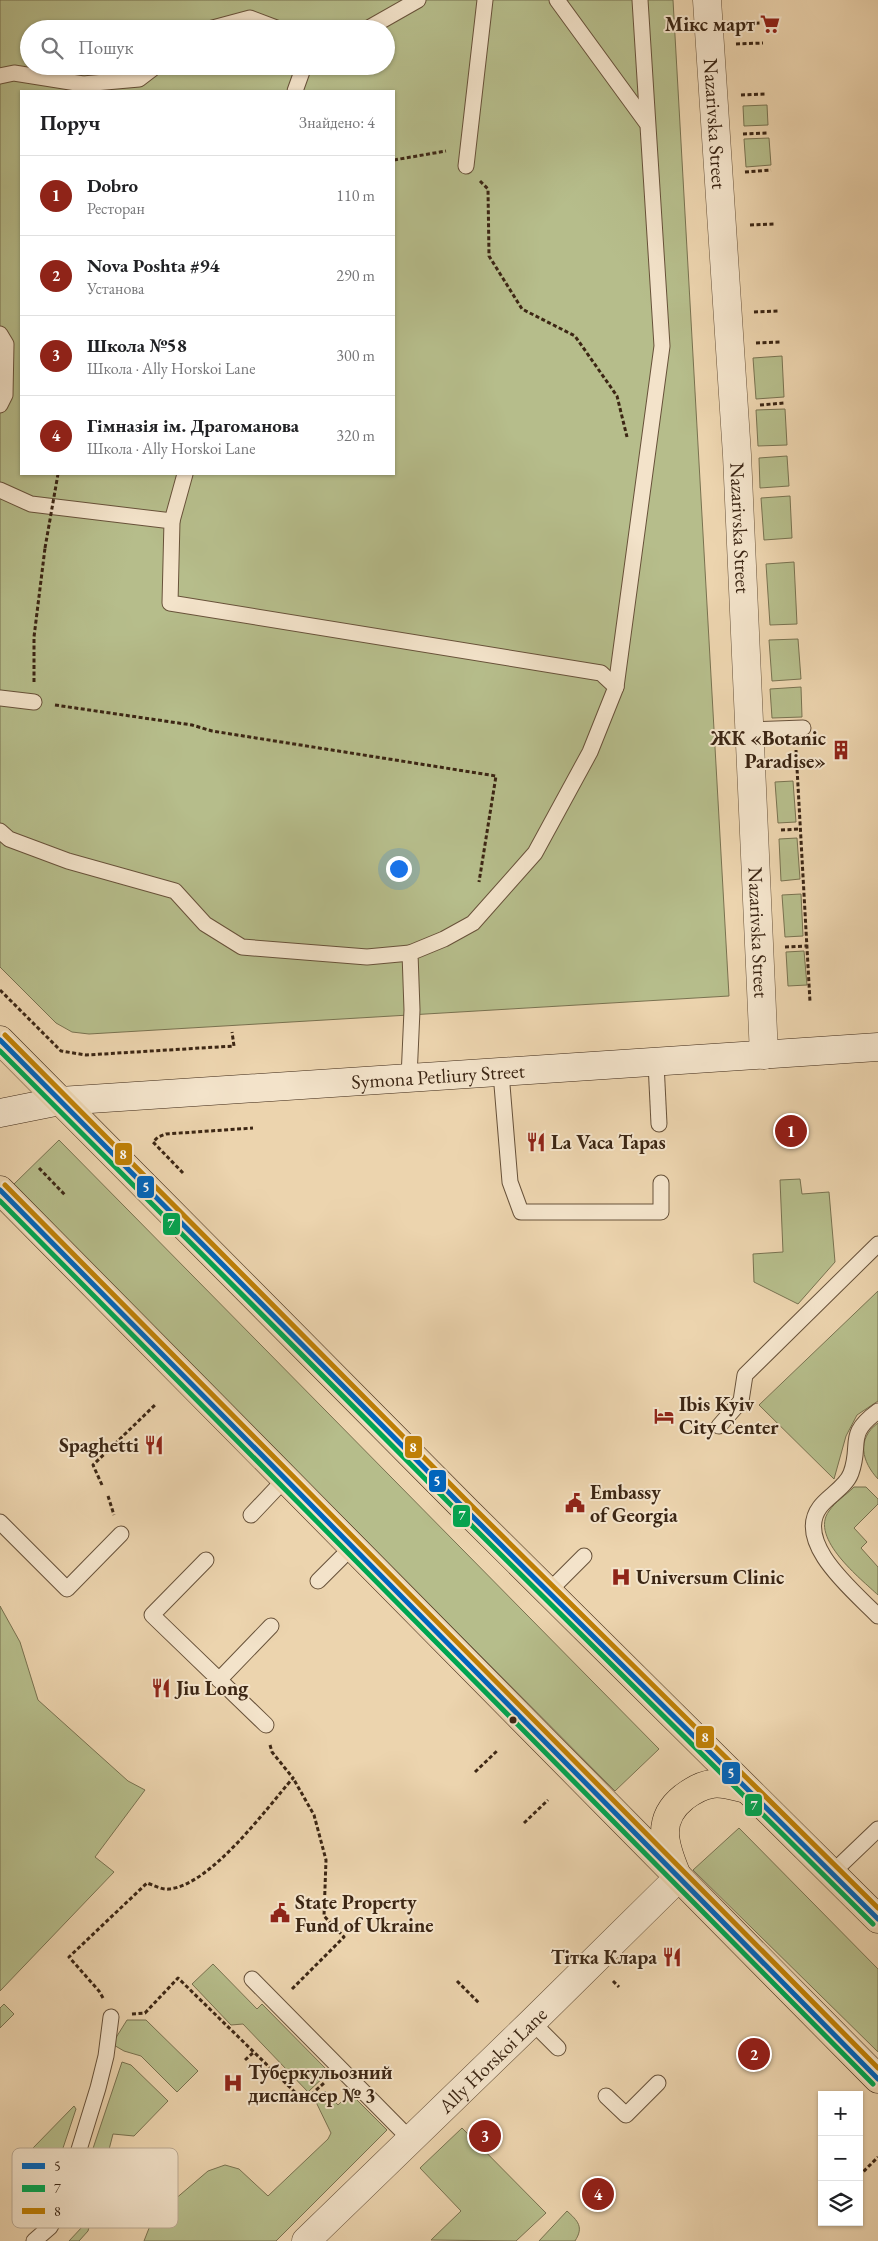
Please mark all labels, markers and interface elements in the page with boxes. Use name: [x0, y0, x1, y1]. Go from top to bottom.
place label: Мікс март: [665, 11, 755, 37]
supermarket icon: Мікс март: [759, 13, 781, 35]
search box: [20, 20, 395, 75]
icon: search: [38, 34, 66, 62]
text: Пошук: [78, 35, 134, 60]
street label: Nazarivska Street: [698, 57, 732, 191]
text: Поруч: [40, 109, 100, 136]
text: Знайдено: 4: [299, 112, 375, 133]
text: Dobro: [87, 173, 138, 198]
text: 1: [52, 185, 60, 206]
text: 110 m: [336, 185, 375, 206]
text: Ресторан: [87, 198, 145, 219]
text: Nova Poshta #94: [87, 253, 220, 278]
text: 2: [52, 265, 60, 286]
text: 290 m: [336, 265, 375, 286]
text: Установа: [87, 278, 144, 299]
text: Школа №58: [87, 333, 187, 358]
text: 3: [52, 345, 60, 366]
text: 300 m: [336, 345, 375, 366]
text: Школа · Ally Horskoi Lane: [87, 358, 255, 379]
text: Гімназія ім. Драгоманова: [87, 413, 299, 438]
text: 4: [52, 425, 60, 446]
text: 320 m: [336, 425, 375, 446]
text: Школа · Ally Horskoi Lane: [87, 438, 255, 459]
street label: Nazarivska Street: [724, 462, 756, 595]
place label: ЖК «Botanic Paradise»: [710, 725, 826, 774]
building icon: ЖК «Botanic Paradise»: [830, 739, 852, 761]
your location: [386, 856, 412, 882]
street label: Nazarivska Street: [743, 866, 774, 999]
street label: Symona Petliury Street: [350, 1057, 526, 1095]
pin: 1: [775, 1112, 807, 1150]
place label: La Vaca Tapas: [551, 1129, 666, 1155]
restaurant icon: La Vaca Tapas: [525, 1131, 547, 1153]
line badge: 8: [114, 1142, 133, 1166]
text: 8: [119, 1145, 127, 1163]
line badge: 5: [136, 1175, 155, 1199]
text: 5: [142, 1178, 150, 1196]
line badge: 7: [162, 1212, 181, 1236]
text: 7: [167, 1214, 175, 1232]
place label: Ibis Kyiv City Center: [679, 1391, 779, 1440]
hotel icon: Ibis Kyiv City Center: [653, 1405, 675, 1427]
place label: Spaghetti: [59, 1432, 139, 1458]
restaurant icon: Spaghetti: [143, 1434, 165, 1456]
line badge: 8: [404, 1435, 423, 1459]
text: 8: [409, 1438, 417, 1456]
line badge: 5: [428, 1469, 447, 1493]
text: 5: [433, 1472, 441, 1490]
place label: Embassy of Georgia: [590, 1479, 678, 1528]
public building icon: Embassy of Georgia: [564, 1492, 586, 1514]
line badge: 7: [452, 1504, 471, 1528]
text: 7: [458, 1506, 466, 1524]
place label: Universum Clinic: [636, 1564, 784, 1590]
hospital icon: Universum Clinic: [610, 1566, 632, 1588]
place label: Jiu Long: [174, 1675, 249, 1701]
restaurant icon: Jiu Long: [150, 1677, 172, 1699]
unlabelled marker: [508, 1715, 518, 1725]
line badge: 8: [695, 1725, 715, 1749]
text: 8: [701, 1728, 709, 1746]
line badge: 5: [721, 1761, 741, 1785]
text: 5: [727, 1764, 735, 1782]
line badge: 7: [744, 1793, 763, 1817]
text: 7: [750, 1796, 758, 1814]
place label: State Property Fund of Ukraine: [295, 1889, 434, 1938]
public building icon: State Property Fund of Ukraine: [269, 1902, 291, 1924]
place label: Тітка Клара: [551, 1944, 657, 1970]
restaurant icon: Тітка Клара: [661, 1946, 683, 1968]
street label: Ally Horskoi Lane: [432, 2001, 553, 2119]
pin: 2: [738, 2035, 770, 2073]
place label: Туберкульозний диспансер № 3: [248, 2059, 393, 2108]
hospital icon: Туберкульозний диспансер № 3: [222, 2072, 244, 2094]
map controls: [818, 2091, 863, 2226]
button: +: [818, 2091, 863, 2136]
pin: 3: [469, 2117, 501, 2155]
button: −: [818, 2136, 863, 2181]
legend: [12, 2148, 178, 2228]
text: 5: [54, 2157, 61, 2175]
pin: 4: [582, 2175, 614, 2213]
text: 7: [54, 2179, 61, 2197]
button: layers: [818, 2181, 863, 2226]
text: 8: [54, 2202, 61, 2220]

